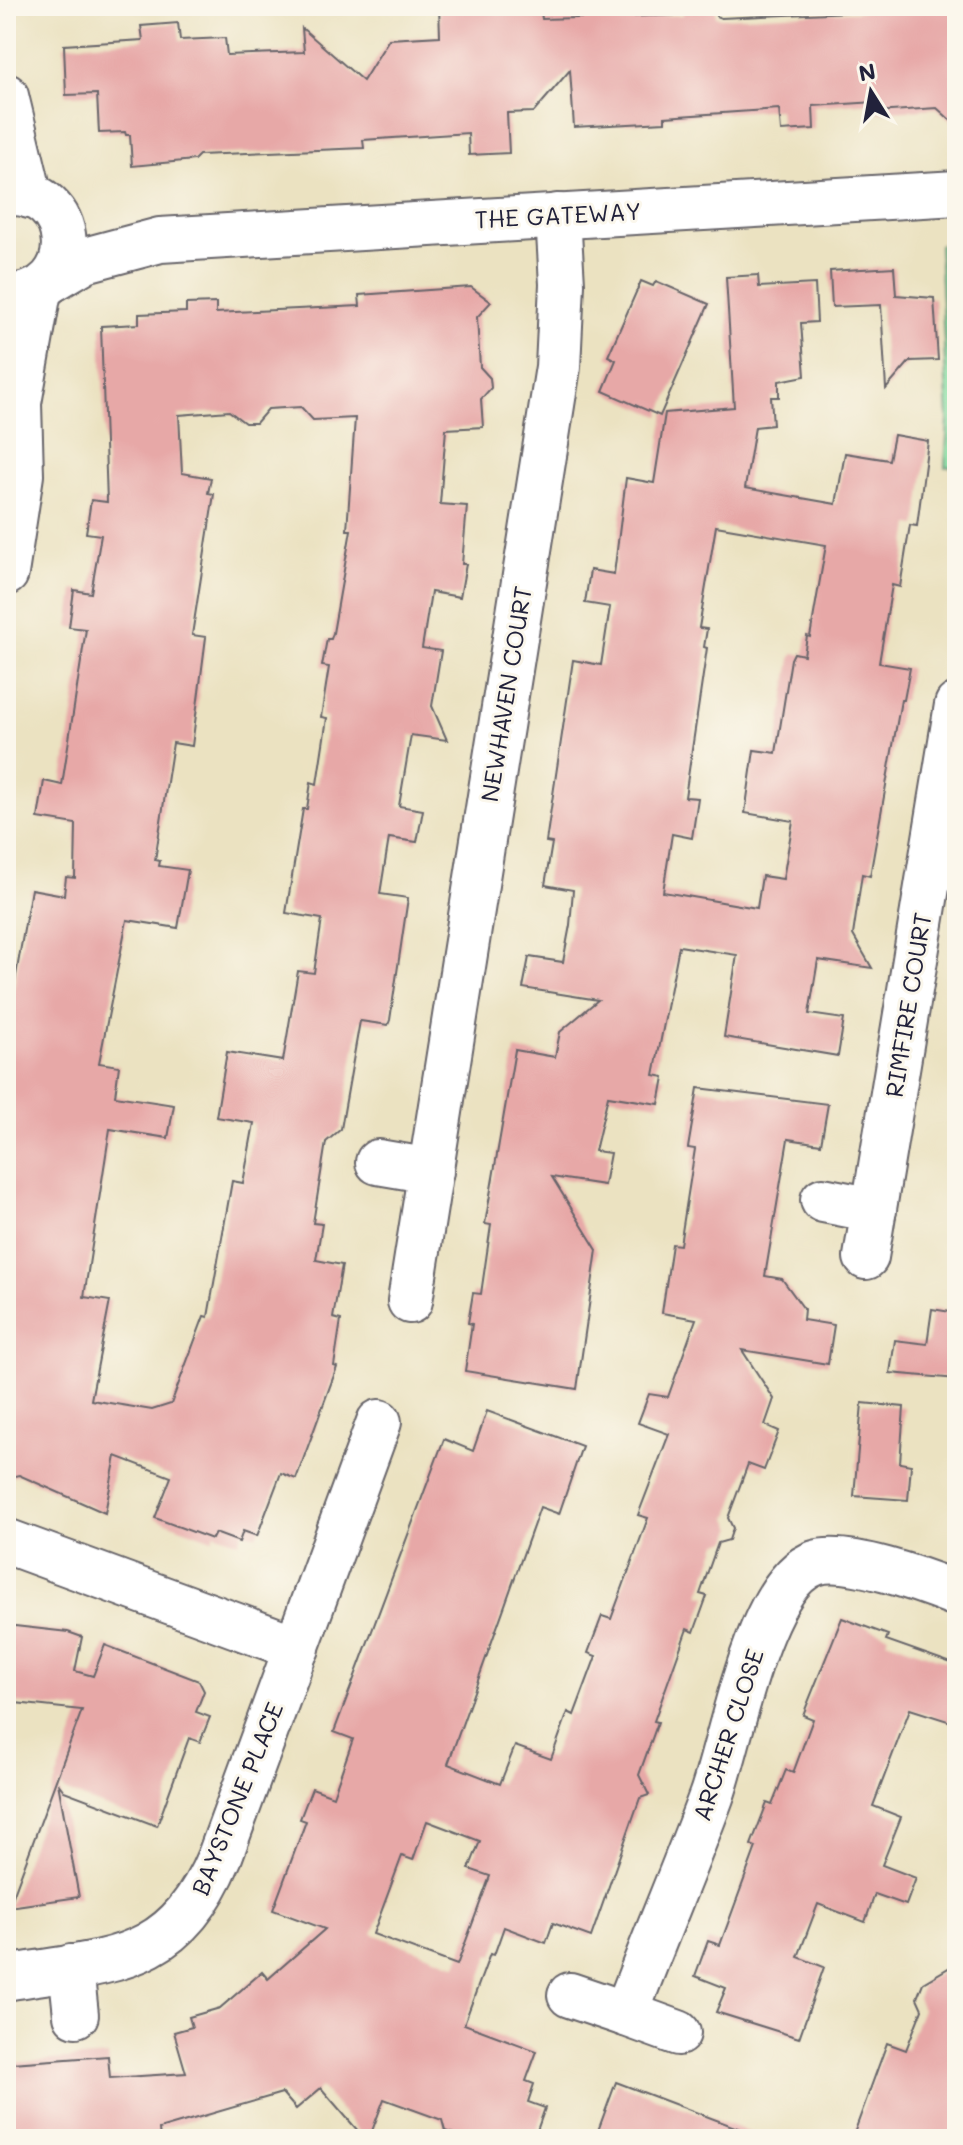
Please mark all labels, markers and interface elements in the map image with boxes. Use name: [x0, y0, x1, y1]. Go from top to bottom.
north arrow: [831, 52, 911, 132]
text: N: [856, 56, 878, 88]
street label: THE GATEWAY: [474, 195, 642, 234]
street label: NEWHAVEN COURT: [473, 584, 538, 804]
street label: RIMFIRE COURT: [878, 910, 937, 1099]
street label: ARCHER CLOSE: [685, 1645, 770, 1824]
street label: BAYSTONE PLACE: [184, 1697, 289, 1900]

